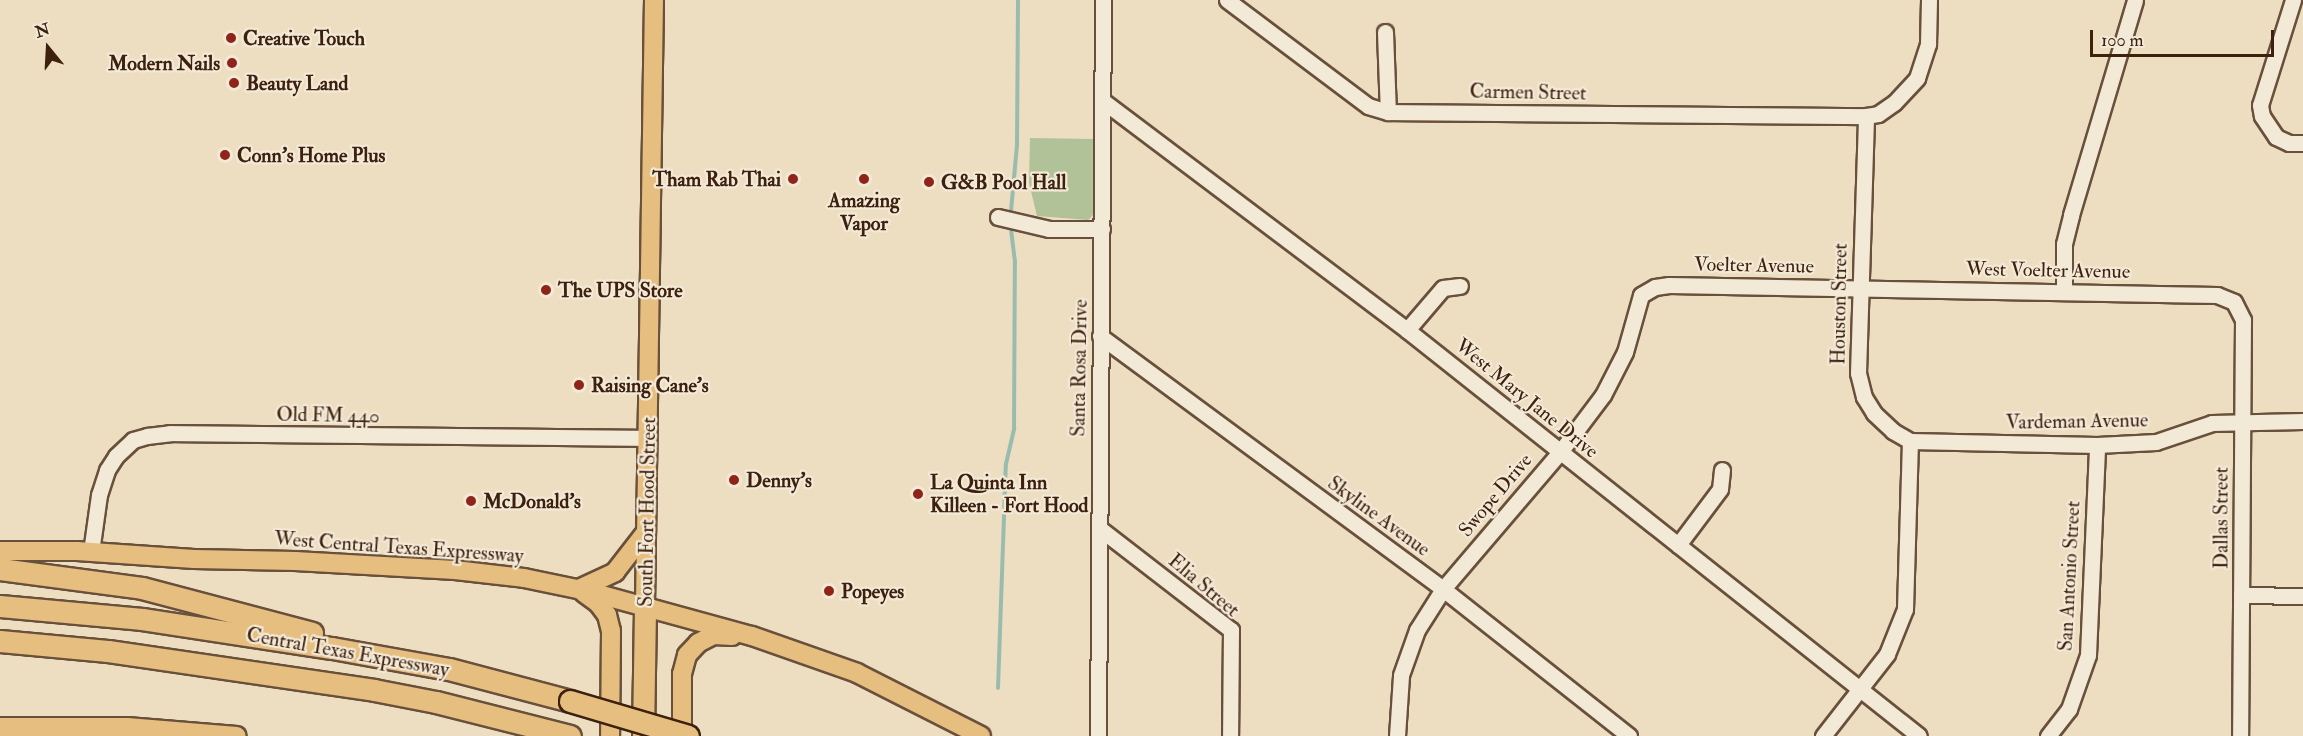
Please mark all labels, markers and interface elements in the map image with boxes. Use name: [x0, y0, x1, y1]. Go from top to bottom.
north arrow: [18, 18, 78, 78]
scale bar: [2093, 18, 2278, 56]
text: N: [33, 19, 52, 43]
place label: Creative Touch: [243, 26, 365, 50]
text: 100 m: [2101, 29, 2144, 52]
marker: Creative Touch: [224, 31, 238, 45]
place label: Modern Nails: [108, 51, 220, 75]
marker: Modern Nails: [225, 56, 239, 70]
place label: Beauty Land: [246, 71, 348, 95]
marker: Beauty Land: [227, 76, 241, 90]
street label: Carmen Street: [1469, 79, 1587, 105]
place label: Conn's Home Plus: [237, 143, 385, 167]
marker: Conn's Home Plus: [218, 148, 232, 162]
place label: Tham Rab Thai: [652, 167, 781, 191]
place label: G&B Pool Hall: [941, 170, 1066, 194]
marker: Tham Rab Thai: [786, 172, 800, 186]
marker: Amazing Vapor: [857, 172, 871, 186]
marker: G&B Pool Hall: [922, 175, 936, 189]
place label: Amazing Vapor: [828, 188, 900, 235]
street label: Houston Street: [1826, 243, 1852, 365]
street label: Voelter Avenue: [1694, 252, 1814, 278]
street label: West Voelter Avenue: [1966, 257, 2130, 283]
place label: The UPS Store: [558, 278, 683, 302]
marker: The UPS Store: [539, 283, 553, 297]
street label: Santa Rosa Drive: [1066, 299, 1092, 437]
street label: West Mary Jane Drive: [1451, 333, 1603, 463]
place label: Raising Cane's: [591, 373, 708, 397]
marker: Raising Cane's: [572, 378, 586, 392]
street label: Old FM 440: [276, 402, 380, 428]
street label: Vardeman Avenue: [2006, 408, 2148, 434]
street label: South Fort Hood Street: [633, 417, 661, 607]
street label: Swope Drive: [1453, 449, 1537, 541]
street label: Dallas Street: [2209, 467, 2233, 569]
place label: Denny's: [746, 468, 812, 492]
place label: La Quinta Inn Killeen - Fort Hood: [930, 470, 1088, 517]
street label: Skyline Avenue: [1323, 471, 1435, 561]
marker: Denny's: [727, 473, 741, 487]
marker: La Quinta Inn Killeen - Fort Hood: [911, 487, 925, 501]
place label: McDonald's: [483, 489, 581, 513]
marker: McDonald's: [464, 494, 478, 508]
street label: San Antonio Street: [2053, 500, 2085, 652]
street label: West Central Texas Expressway: [274, 526, 524, 568]
street label: Elia Street: [1164, 548, 1244, 622]
place label: Popeyes: [841, 579, 904, 603]
marker: Popeyes: [822, 584, 836, 598]
street label: Central Texas Expressway: [245, 622, 451, 682]

